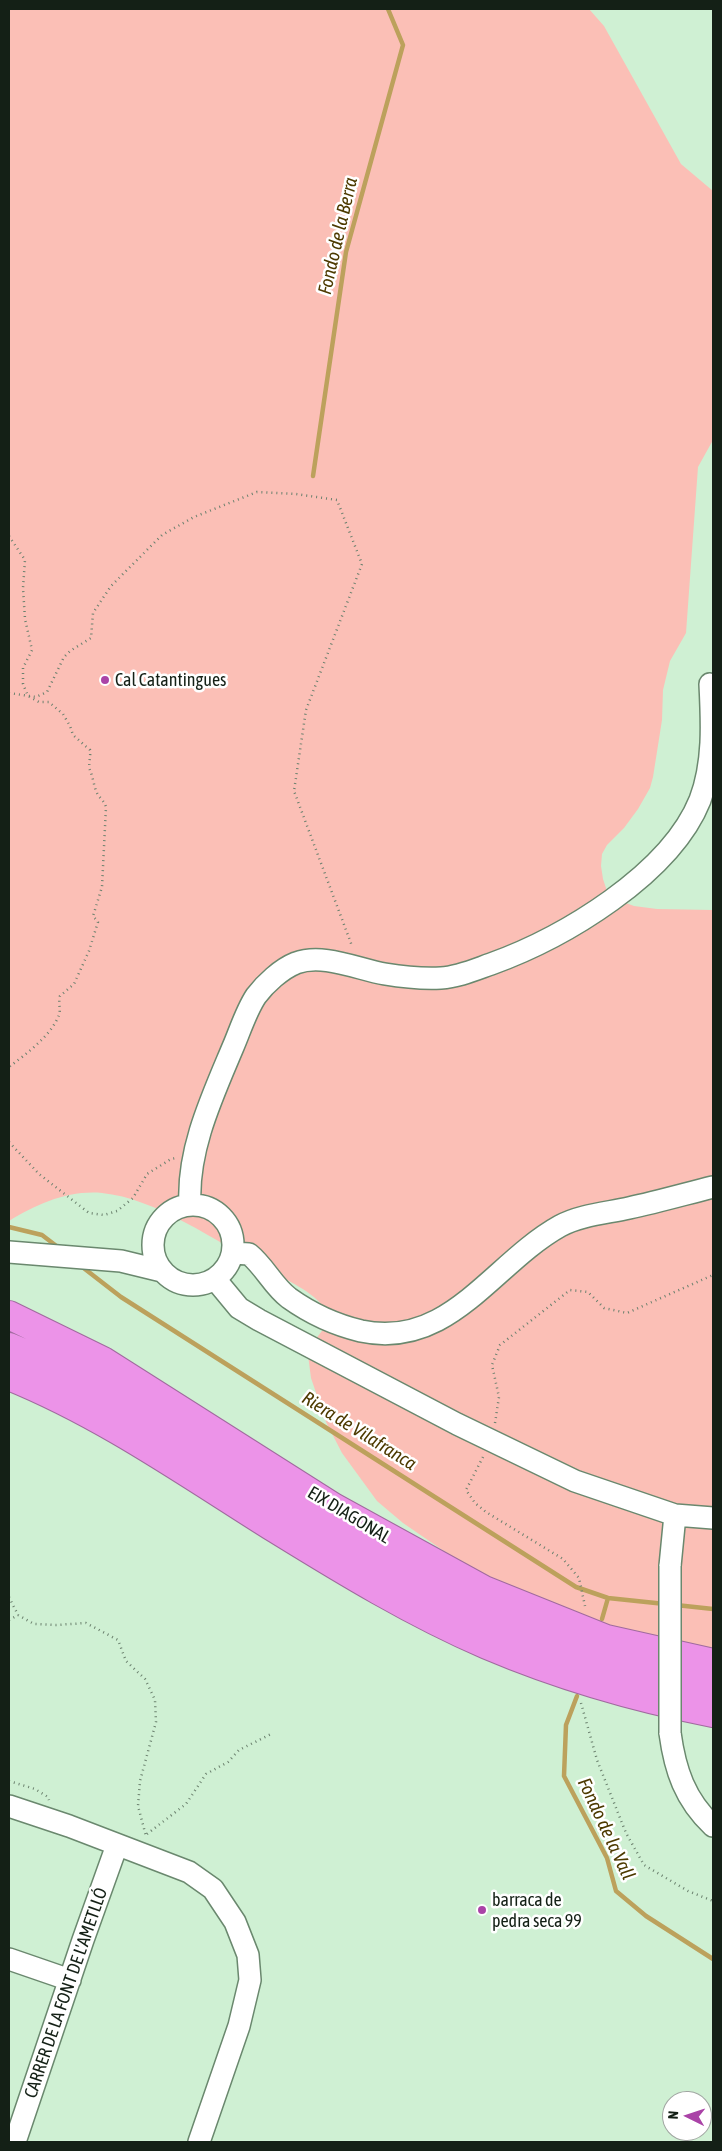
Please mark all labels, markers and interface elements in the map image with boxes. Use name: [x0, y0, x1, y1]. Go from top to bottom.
water label: Fondo de la Berra: [313, 175, 363, 297]
place label: Cal Catantingues: [115, 669, 226, 691]
marker: Cal Catantingues: [99, 674, 111, 686]
water label: Riera de Vilafranca: [298, 1387, 420, 1475]
street label: EIX DIAGONAL: [304, 1482, 394, 1548]
water label: Fondo de la Vall: [572, 1774, 640, 1884]
street label: CARRER DE LA FONT DE L'AMETLLÓ: [20, 1885, 112, 2101]
place label: barraca de pedra seca 99: [492, 1889, 582, 1932]
marker: barraca de pedra seca 99: [476, 1904, 488, 1916]
north arrow: [662, 2091, 712, 2141]
text: N: [665, 2110, 681, 2120]

